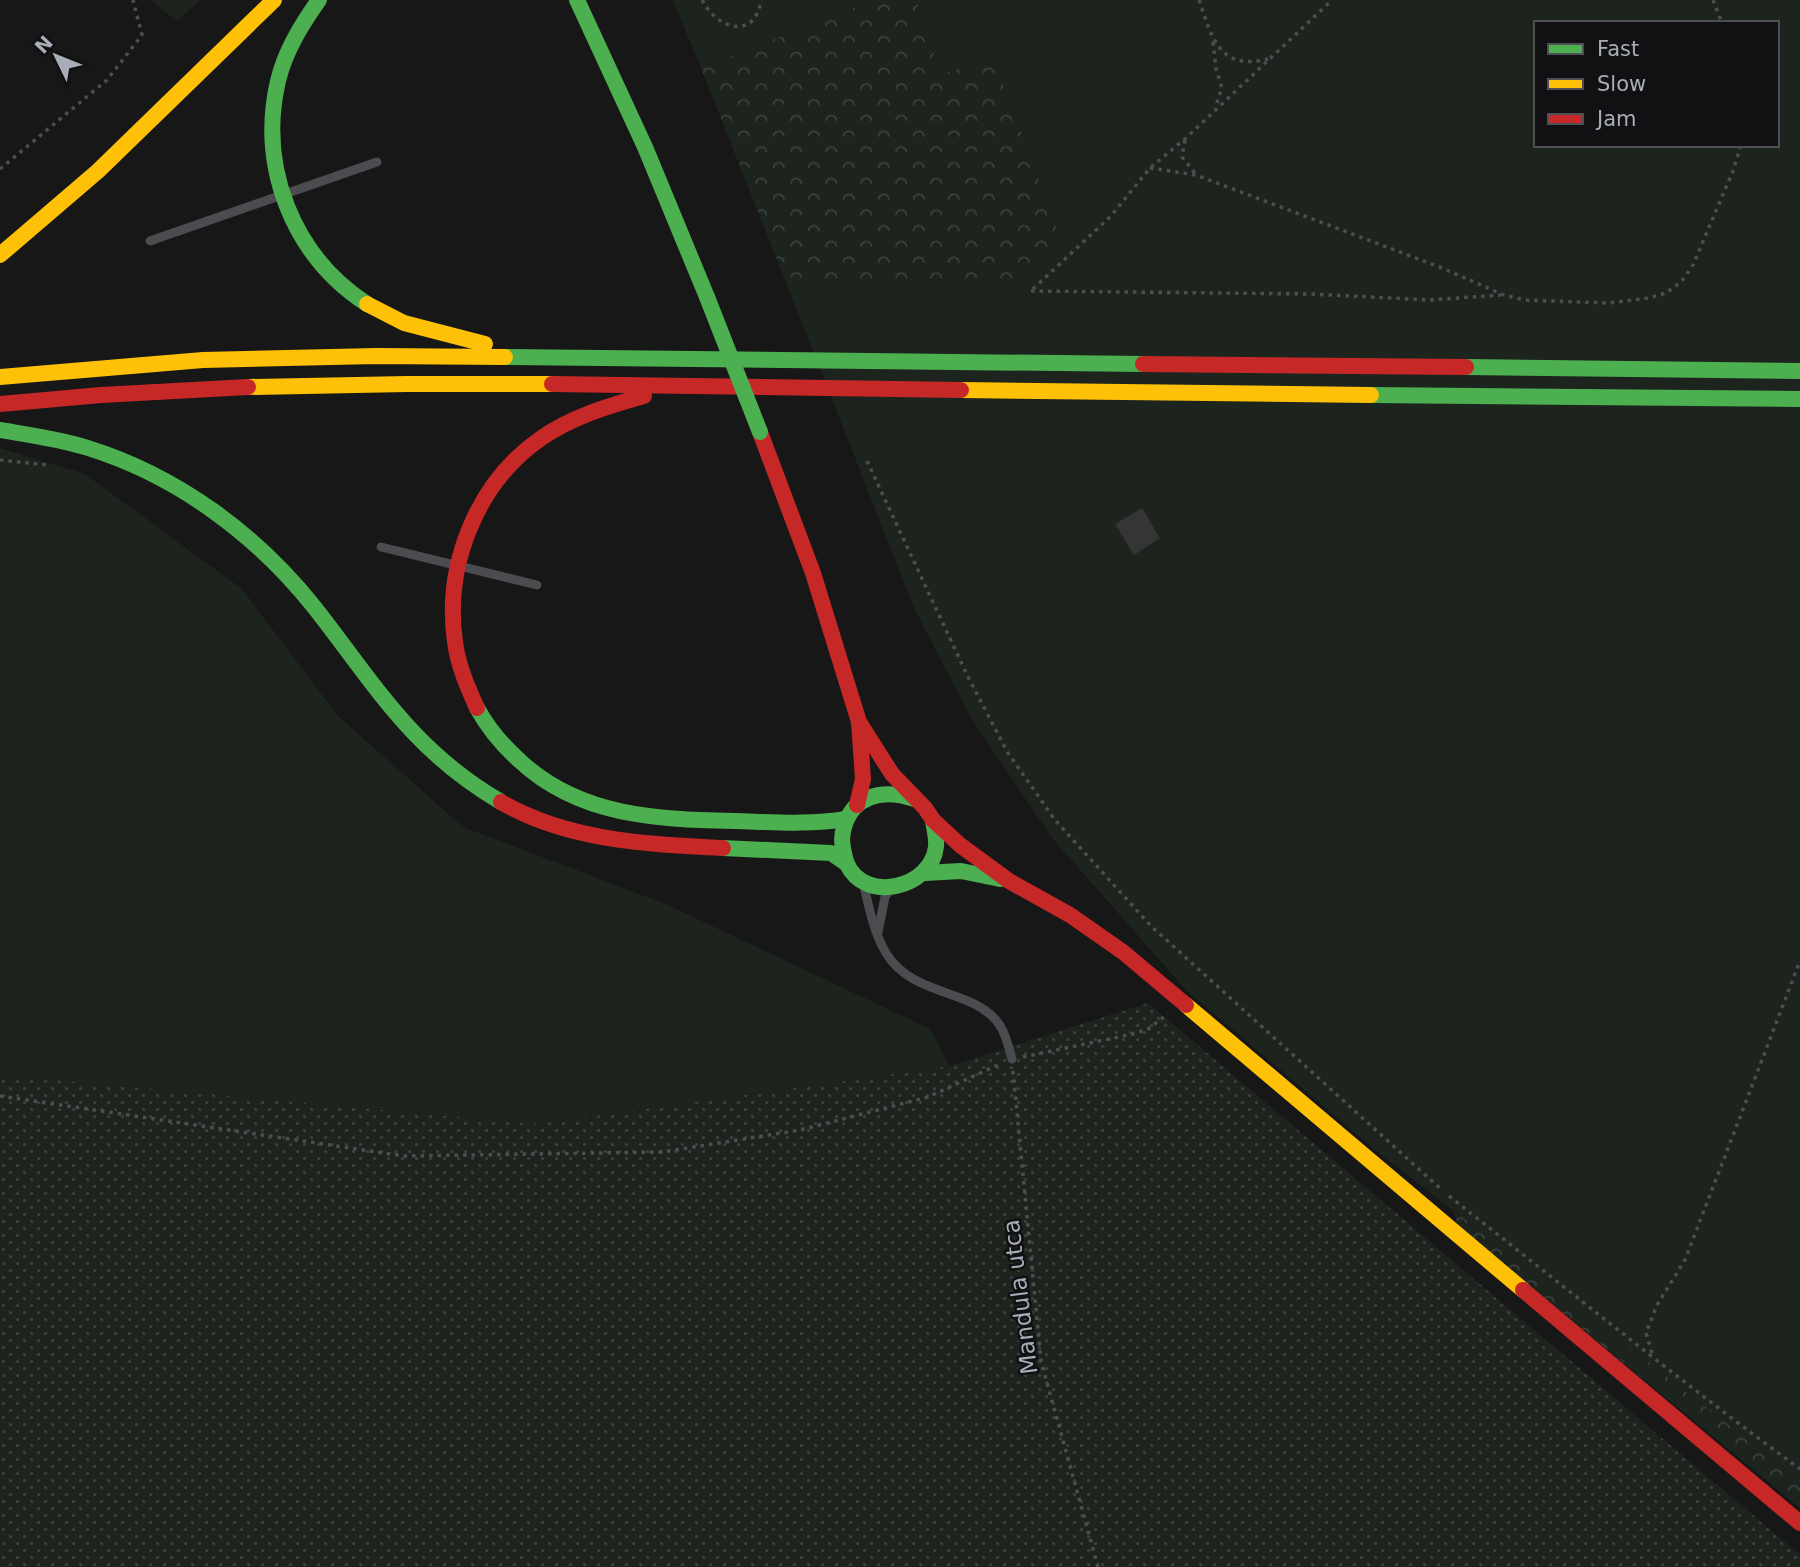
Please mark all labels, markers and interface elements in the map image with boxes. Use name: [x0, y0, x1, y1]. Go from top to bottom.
north arrow: [21, 21, 91, 91]
legend: [1534, 21, 1779, 147]
text: N: [30, 31, 57, 58]
text: Fast: [1597, 37, 1639, 61]
text: Slow: [1597, 72, 1646, 96]
text: Jam: [1595, 107, 1637, 131]
street label: Mandula utca: [998, 1218, 1042, 1376]

